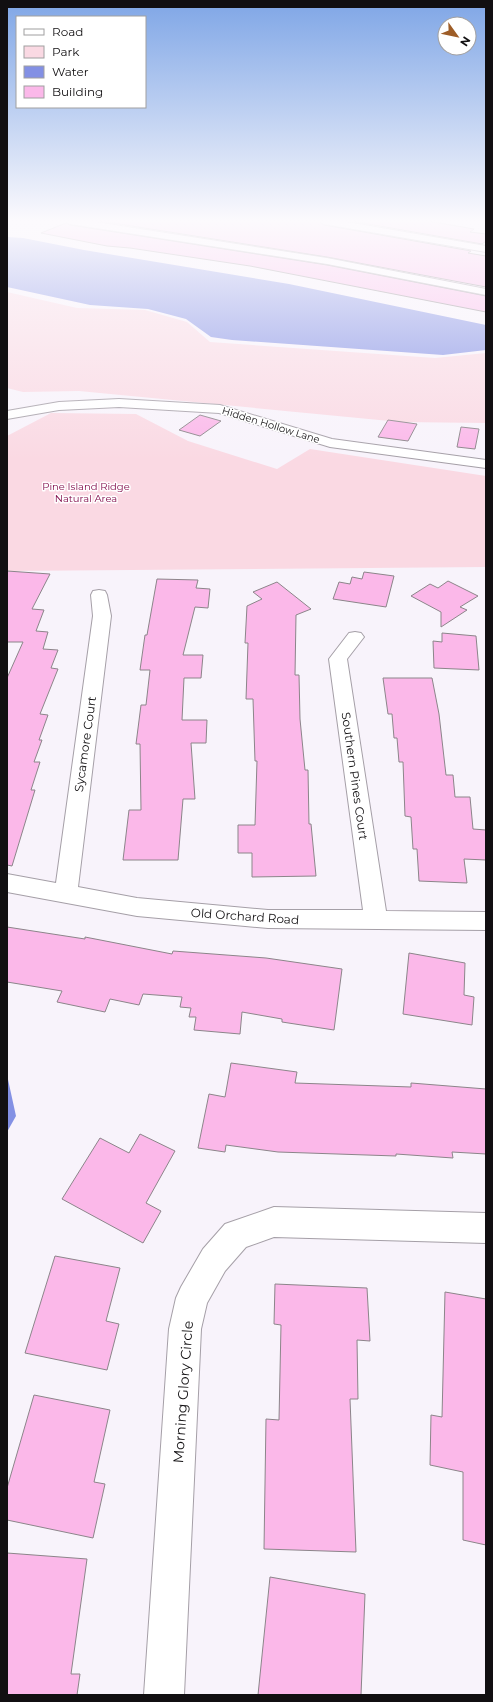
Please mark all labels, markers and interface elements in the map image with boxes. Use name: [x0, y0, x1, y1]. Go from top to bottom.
legend: [16, 16, 146, 108]
north arrow: [437, 16, 477, 56]
text: Road: [52, 24, 83, 39]
text: N: [457, 34, 474, 49]
text: Park: [52, 44, 80, 59]
text: Water: [52, 64, 89, 79]
text: Building: [52, 84, 103, 99]
street label: Hidden Hollow Lane: [220, 404, 322, 446]
park label: Pine Island Ridge Natural Area: [42, 480, 130, 505]
street label: Sycamore Court: [71, 695, 99, 793]
street label: Southern Pines Court: [339, 711, 371, 841]
street label: Old Orchard Road: [190, 905, 300, 927]
street label: Morning Glory Circle: [169, 1320, 197, 1464]

